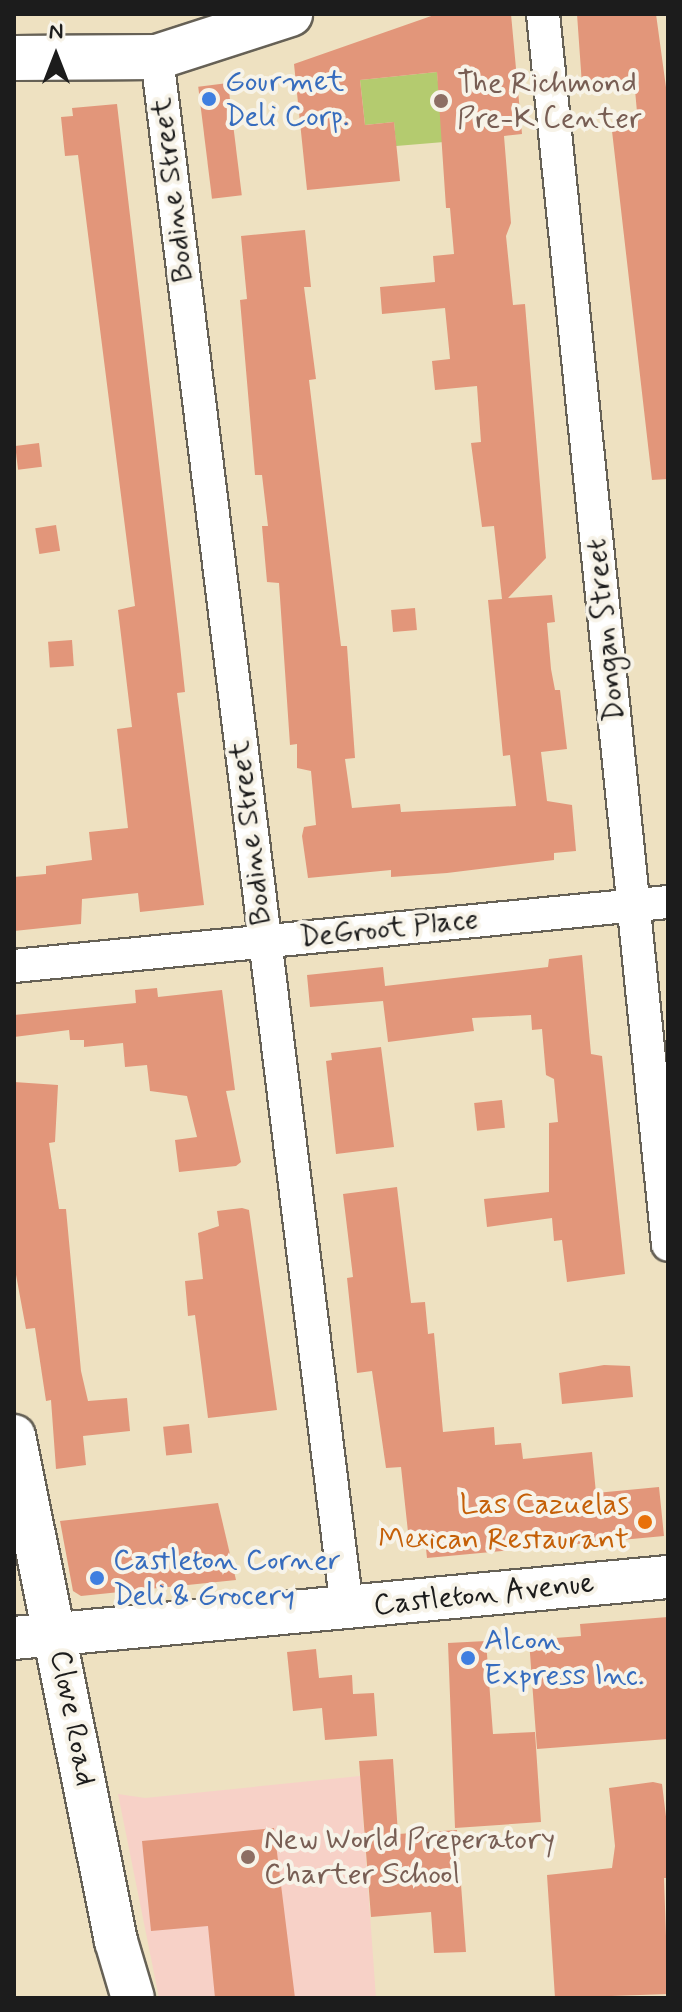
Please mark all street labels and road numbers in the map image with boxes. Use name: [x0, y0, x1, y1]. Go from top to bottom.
street label: Bodine Street: [144, 96, 202, 284]
street label: Dongan Street: [578, 534, 634, 726]
street label: Bodine Street: [222, 739, 280, 927]
street label: DeGroot Place: [297, 902, 481, 956]
street label: Castleton Avenue: [369, 1565, 599, 1625]
street label: Clove Road: [41, 1648, 103, 1788]

